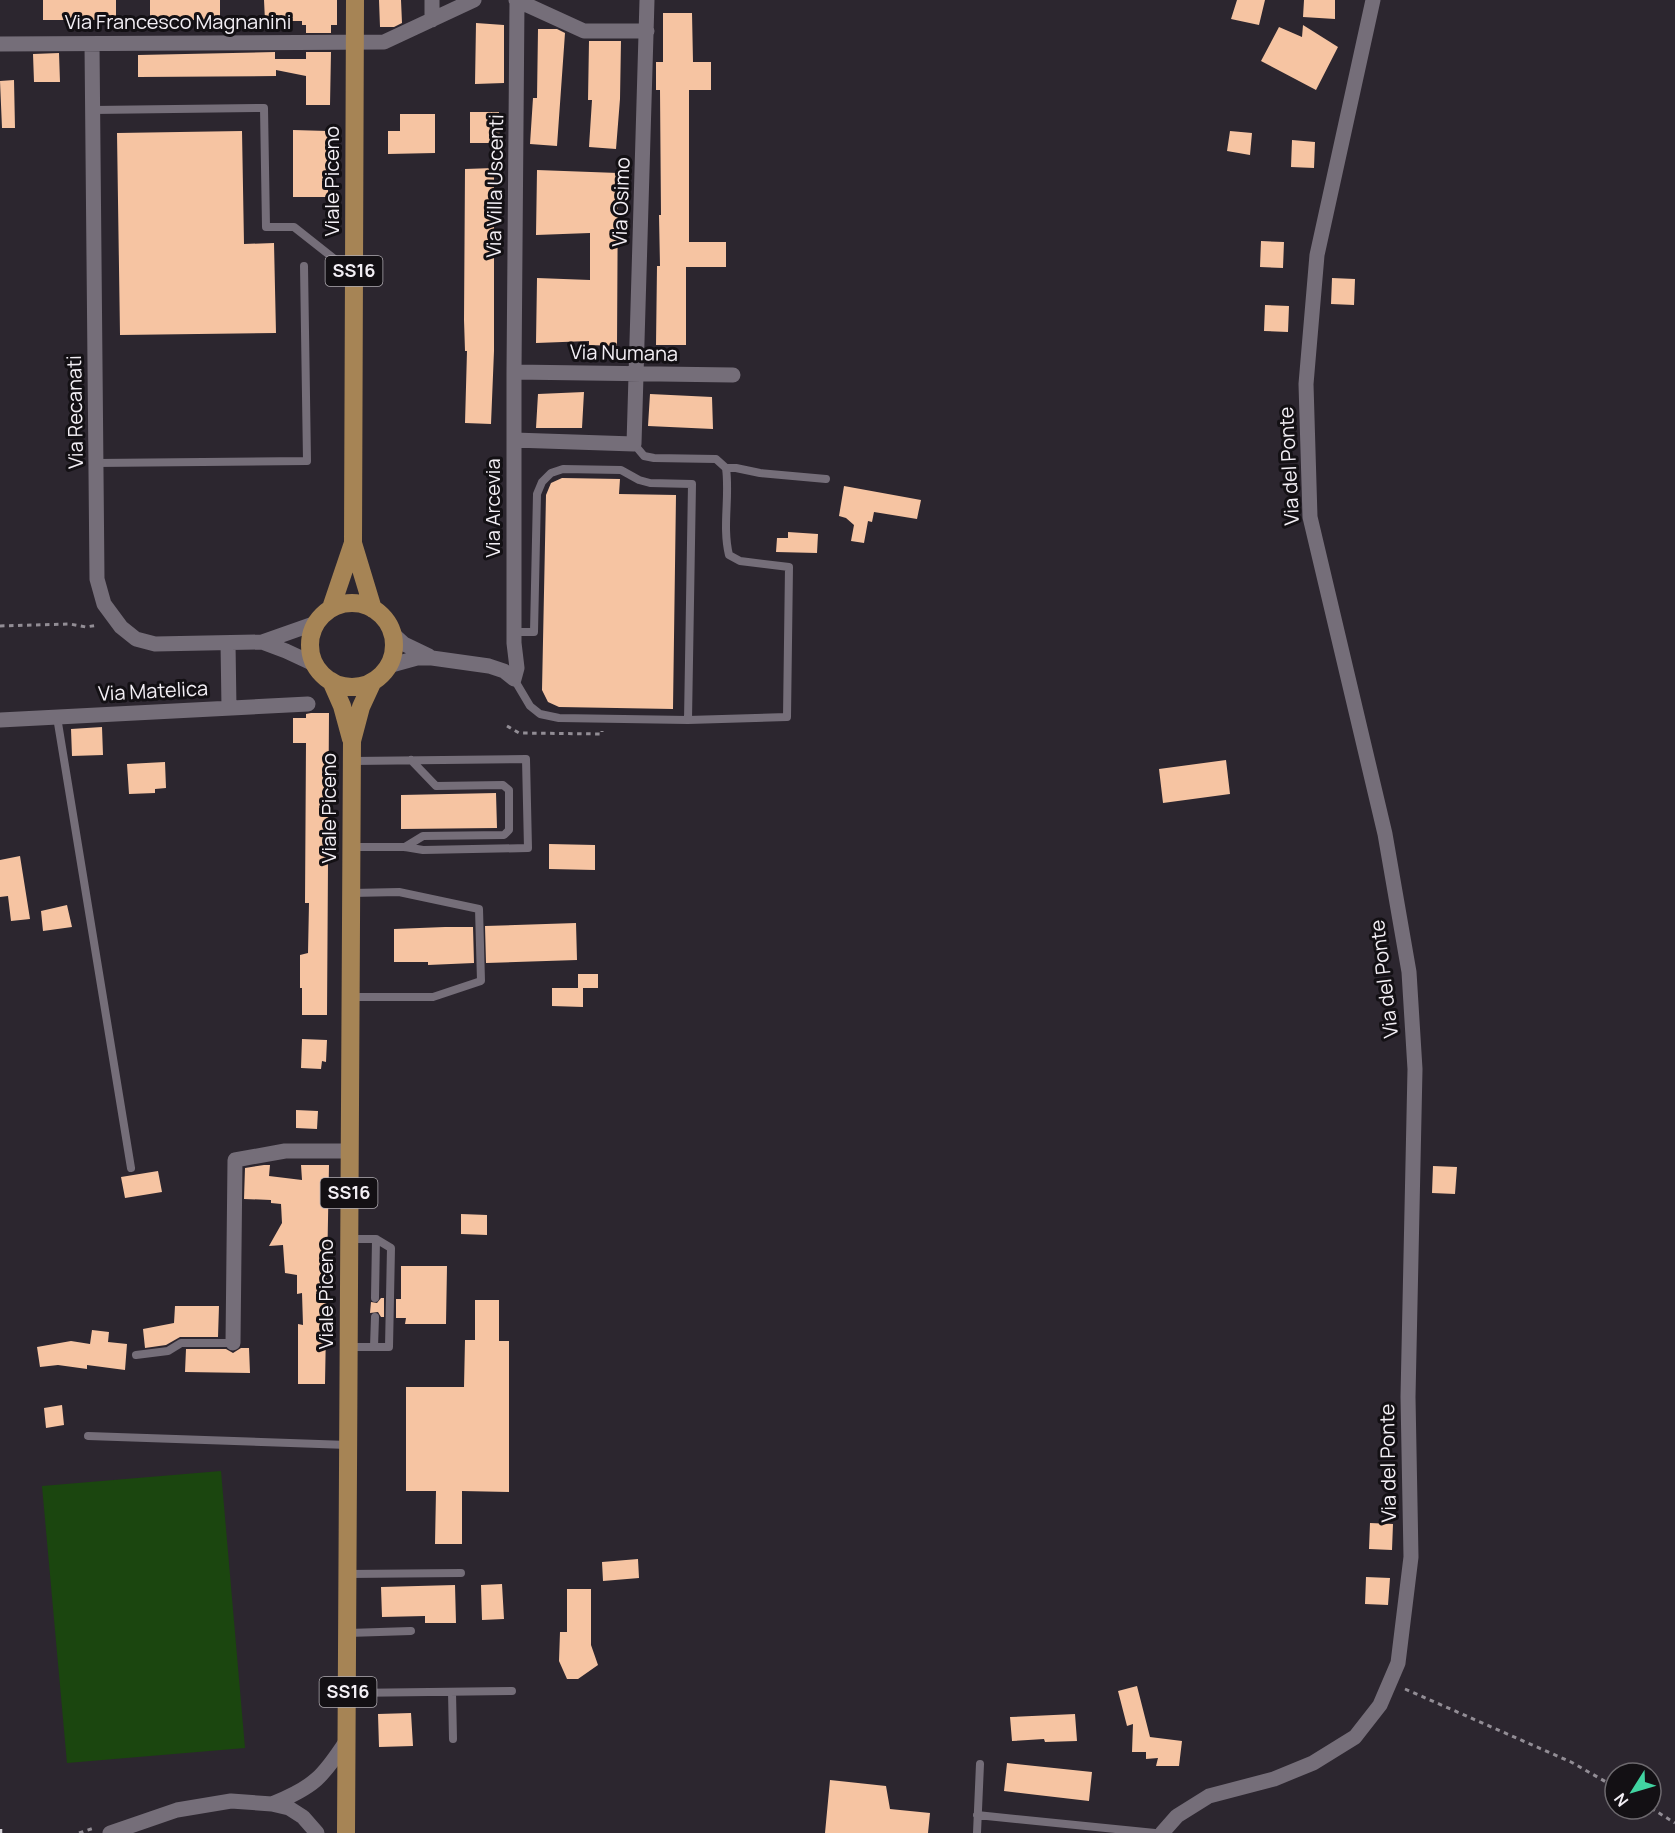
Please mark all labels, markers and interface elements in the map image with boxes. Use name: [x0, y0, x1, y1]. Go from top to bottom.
street label: Via Francesco Magnanini: [65, 8, 291, 35]
street label: Via Villa Uscenti: [480, 114, 509, 258]
street label: Viale Piceno: [318, 126, 345, 236]
street label: Via Osimo: [605, 156, 636, 247]
road number: SS16: [326, 256, 382, 286]
street label: Via Numana: [570, 338, 678, 367]
street label: Via Recanati: [60, 355, 89, 469]
street label: Via del Ponte: [1272, 406, 1305, 526]
street label: Via Arcevia: [479, 458, 506, 558]
street label: Via Matelica: [97, 674, 209, 707]
street label: Viale Piceno: [315, 753, 342, 863]
street label: Via del Ponte: [1363, 919, 1404, 1040]
road number: SS16: [320, 1178, 378, 1208]
street label: Viale Piceno: [312, 1239, 339, 1349]
street label: Via del Ponte: [1373, 1403, 1402, 1523]
road number: SS16: [320, 1677, 376, 1707]
north arrow: [1603, 1761, 1663, 1821]
text: N: [1609, 1789, 1633, 1811]

